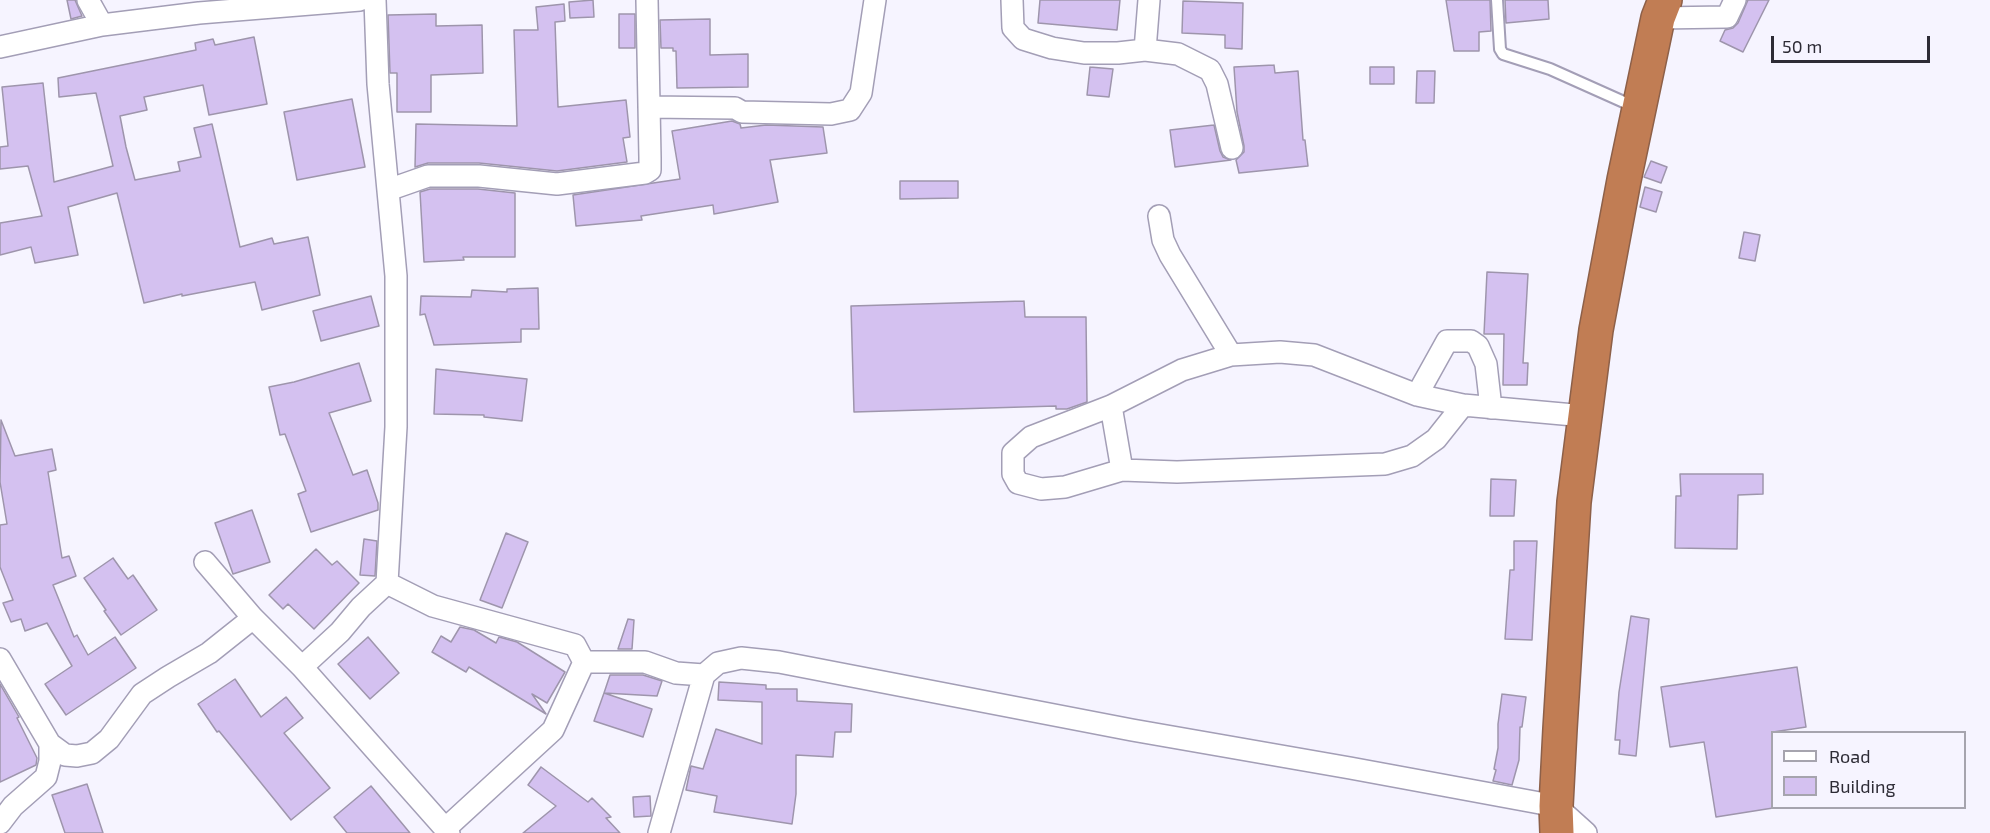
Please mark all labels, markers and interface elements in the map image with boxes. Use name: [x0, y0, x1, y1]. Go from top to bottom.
scale bar: [1774, 24, 1933, 62]
text: 50 m: [1782, 35, 1822, 57]
legend: [1771, 731, 1966, 809]
text: Road: [1829, 745, 1870, 767]
text: Building: [1829, 775, 1896, 797]

